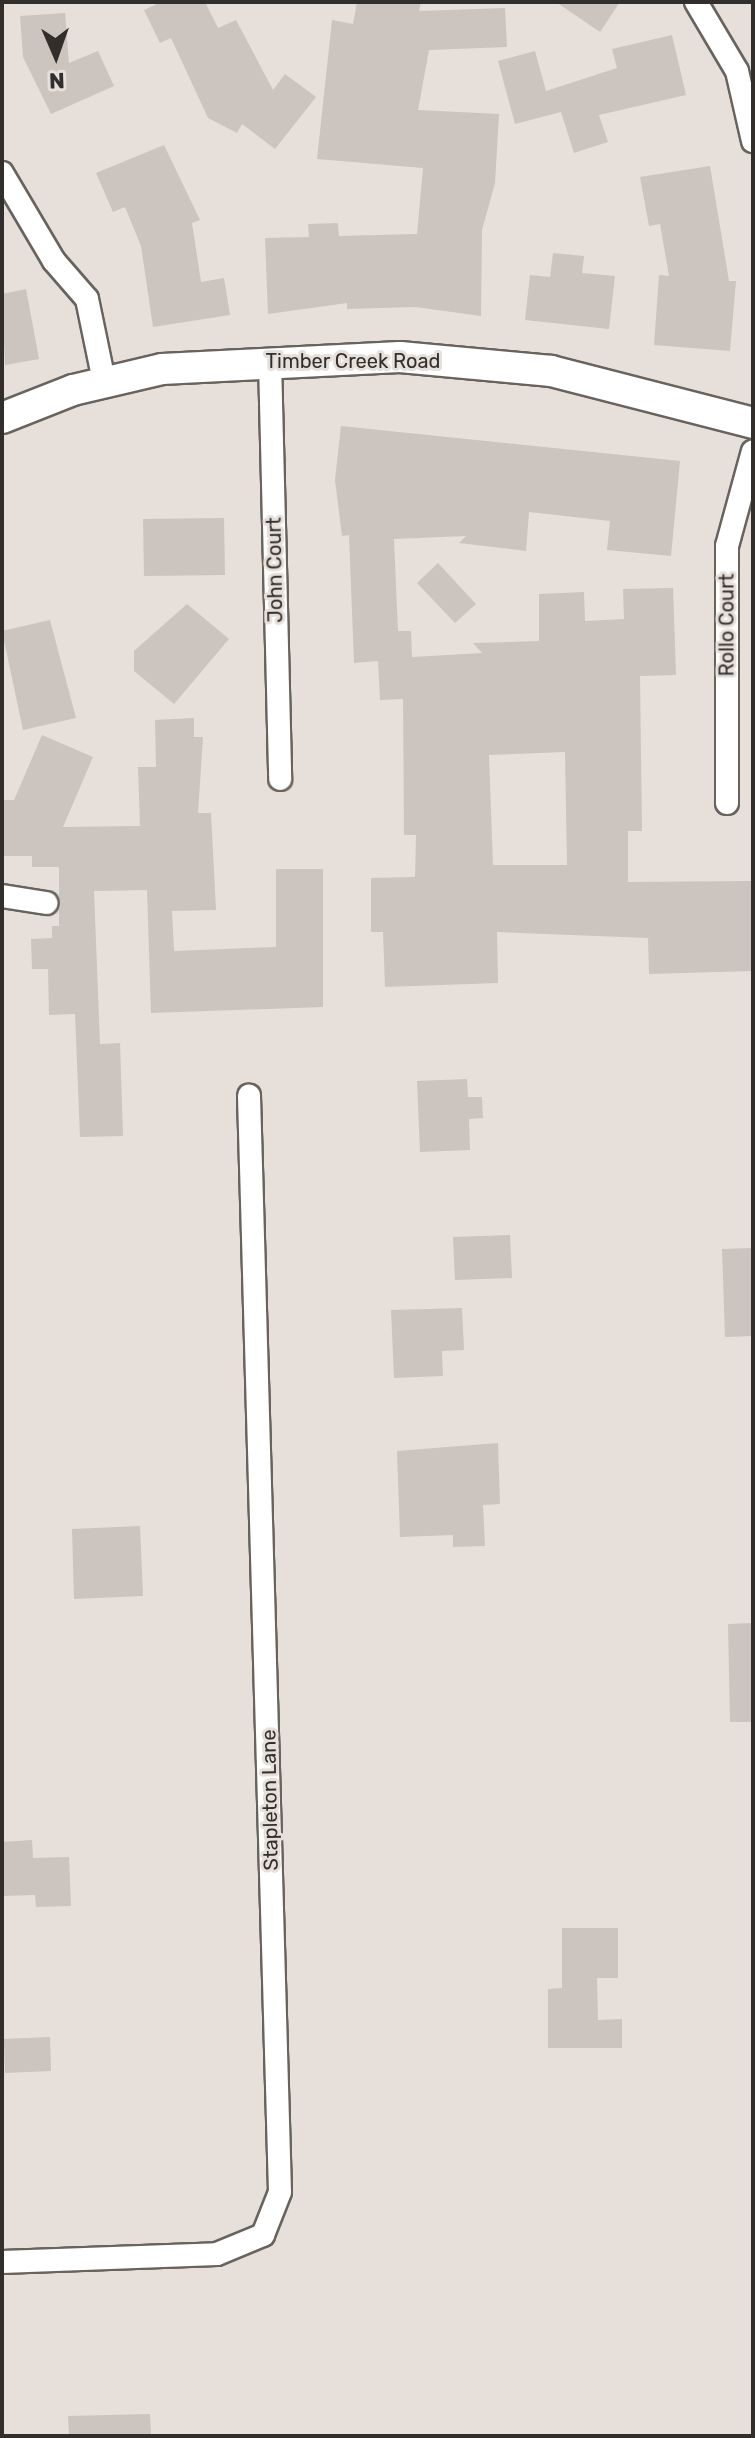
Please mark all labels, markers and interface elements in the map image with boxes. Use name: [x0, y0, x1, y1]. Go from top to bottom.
north arrow: [16, 16, 96, 96]
text: N: [48, 67, 65, 94]
street label: Timber Creek Road: [265, 349, 441, 373]
street label: John Court: [262, 517, 288, 623]
street label: Rollo Court: [715, 574, 739, 676]
street label: Stapleton Lane: [257, 1729, 283, 1871]

